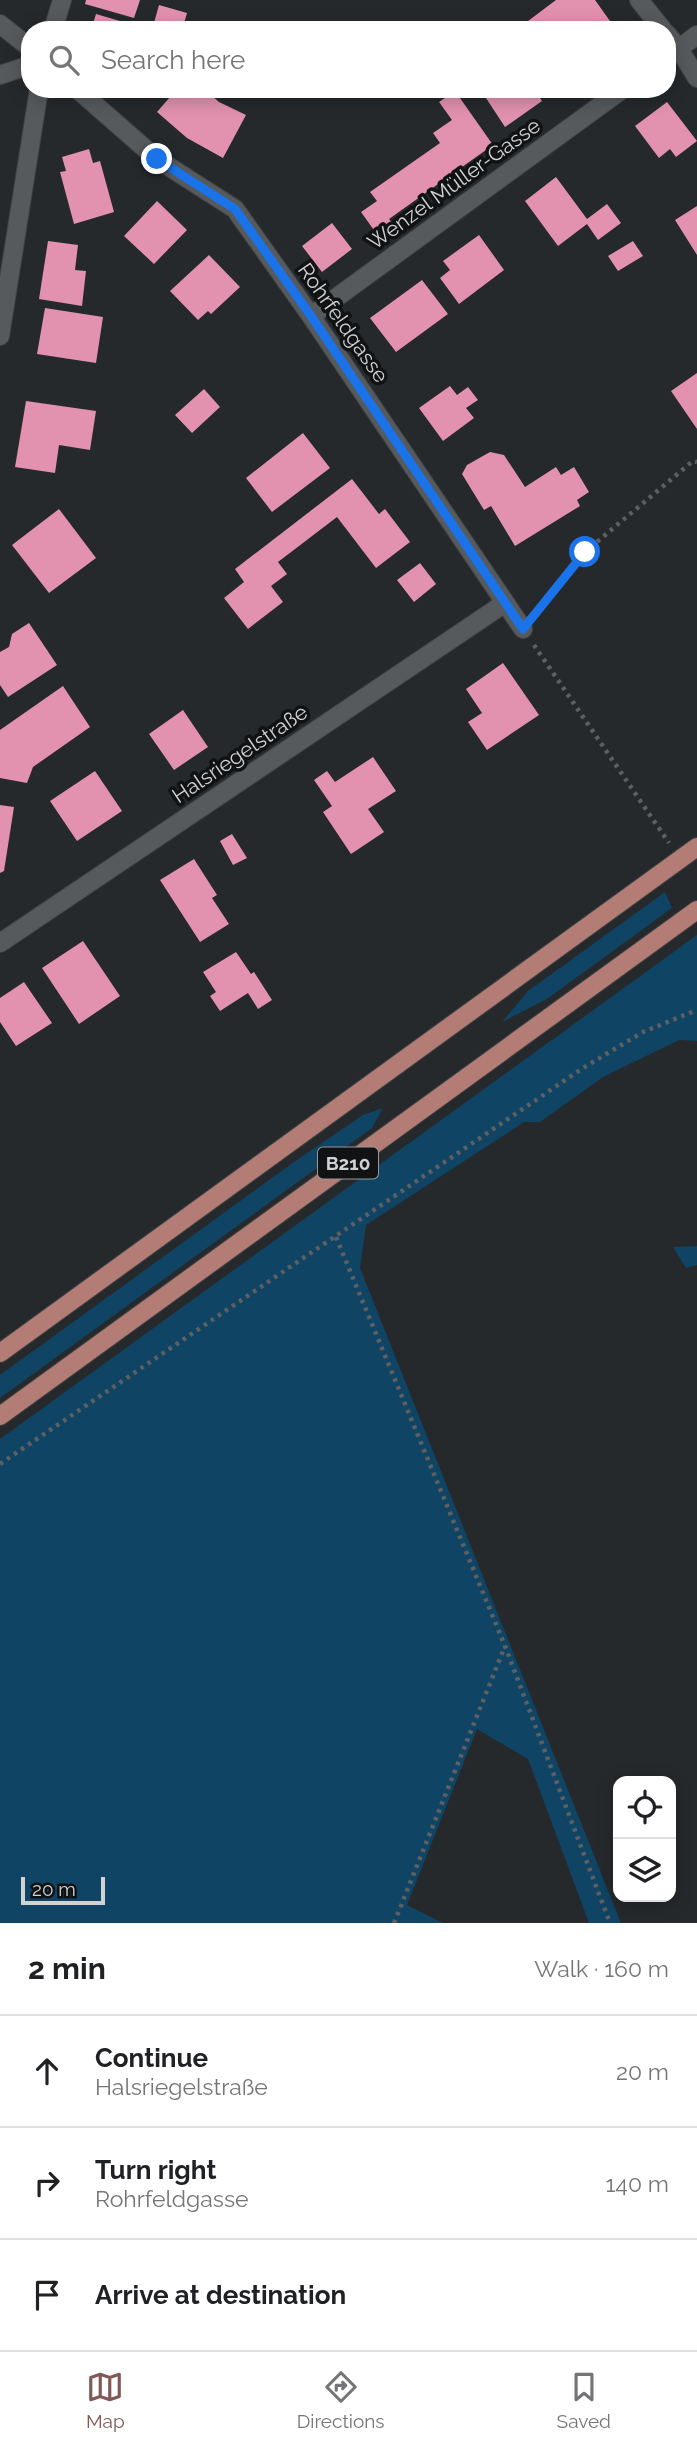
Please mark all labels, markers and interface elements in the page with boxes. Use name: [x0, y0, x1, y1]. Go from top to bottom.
search box: [21, 21, 676, 98]
icon: search: [45, 41, 83, 79]
text: Search here: [101, 45, 245, 75]
street label: Wenzel Müller-Gasse: [363, 113, 545, 255]
route end: [141, 143, 172, 174]
street label: Rohrfeldgasse: [293, 258, 394, 387]
route start: [569, 536, 600, 567]
street label: Halsriegelstraße: [167, 699, 312, 808]
road number: B210: [318, 1148, 378, 1178]
map controls: [613, 1776, 676, 1902]
button: locate: [613, 1776, 676, 1839]
button: layers: [613, 1839, 676, 1902]
scale bar: [21, 1874, 105, 1906]
text: 20 m: [32, 1878, 76, 1900]
text: 2 min: [28, 1951, 106, 1986]
text: Walk · 160 m: [534, 1955, 669, 1982]
text: Continue: [95, 2043, 208, 2073]
icon: ahead: [28, 2052, 66, 2090]
text: 20 m: [616, 2058, 669, 2085]
text: Halsriegelstraße: [95, 2073, 268, 2100]
text: Turn right: [95, 2155, 216, 2185]
icon: right: [28, 2164, 66, 2202]
text: 140 m: [606, 2170, 669, 2197]
text: Rohrfeldgasse: [95, 2185, 249, 2212]
icon: arrive: [28, 2276, 66, 2314]
text: Arrive at destination: [95, 2280, 346, 2310]
tab: Map: [86, 2368, 125, 2432]
tab: Directions: [297, 2368, 385, 2432]
tab: Saved: [557, 2368, 611, 2432]

